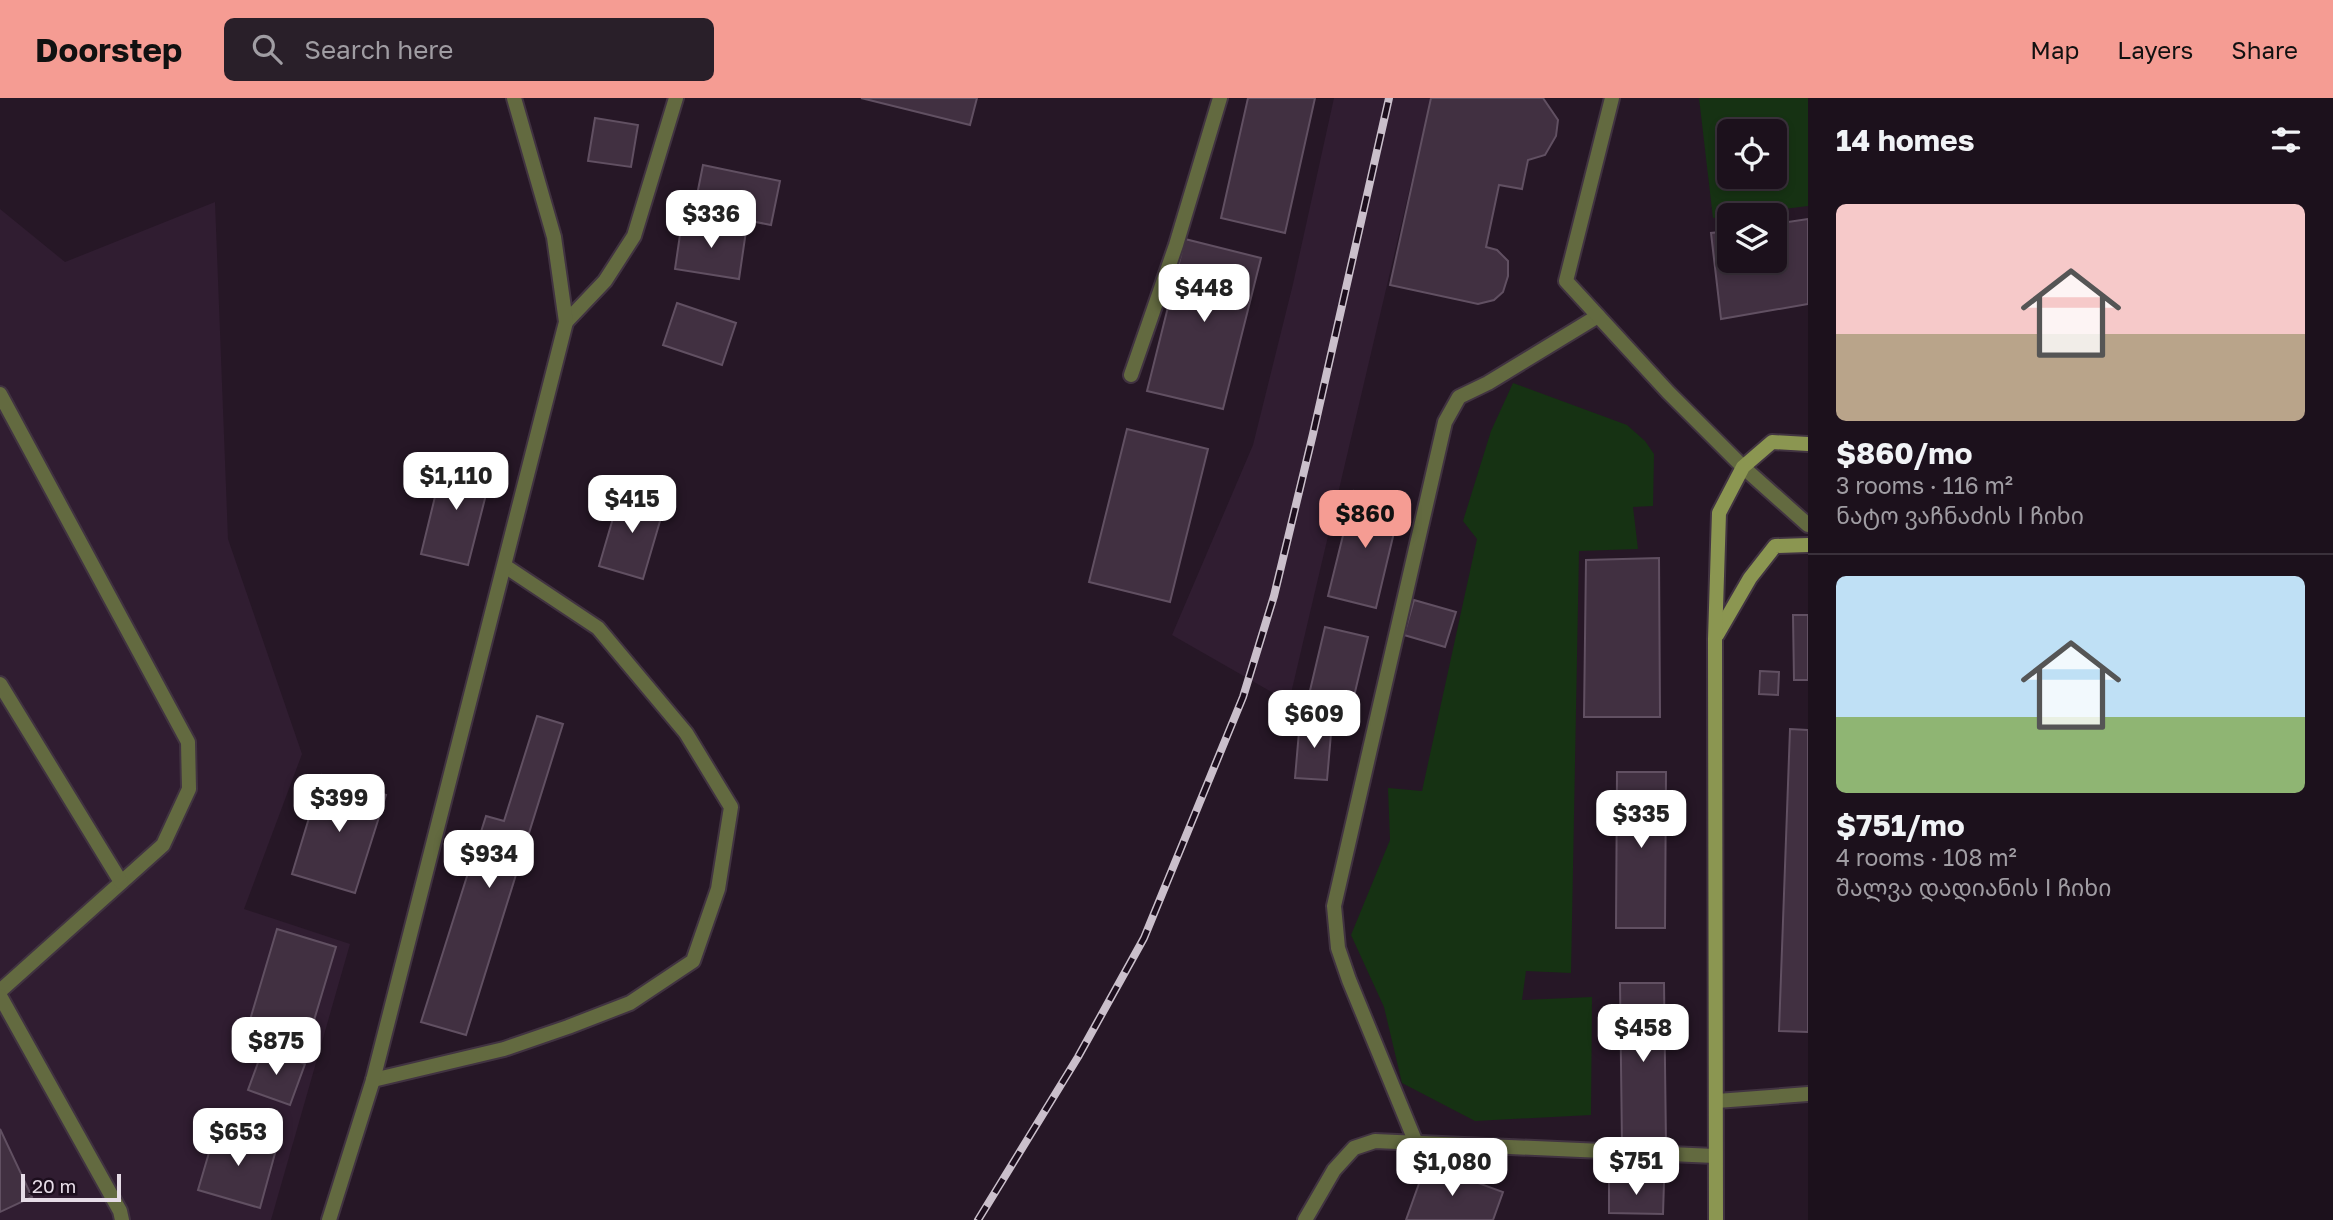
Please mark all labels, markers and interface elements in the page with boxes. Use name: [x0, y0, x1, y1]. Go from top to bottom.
search box: [224, 18, 714, 81]
text: Doorstep: [35, 30, 182, 69]
icon: search: [248, 30, 286, 68]
text: Search here: [304, 34, 453, 65]
text: Map: [2030, 35, 2079, 64]
text: Layers: [2117, 35, 2193, 64]
text: Share: [2231, 35, 2298, 64]
map controls: [1717, 119, 1787, 273]
button: locate: [1717, 119, 1787, 189]
icon: filters: [2267, 121, 2305, 159]
text: 14 homes: [1836, 122, 1975, 158]
pin: $336: [670, 190, 752, 250]
text: $336: [682, 199, 740, 227]
button: layers: [1717, 203, 1787, 273]
icon: home: [2008, 250, 2134, 376]
pin: $448: [1163, 264, 1245, 324]
text: $448: [1175, 273, 1233, 301]
text: $860/mo: [1836, 435, 1973, 471]
pin: $1,110: [399, 452, 513, 512]
text: $1,110: [419, 461, 493, 489]
text: 3 rooms · 116 m²: [1836, 471, 2013, 499]
pin: $415: [591, 476, 673, 535]
text: $415: [604, 484, 660, 512]
pin: $860: [1324, 490, 1406, 550]
text: $860: [1335, 499, 1395, 527]
text: ნატო ვაჩნაძის I ჩიხი: [1836, 501, 2084, 529]
icon: home: [2008, 622, 2134, 748]
pin: $609: [1273, 690, 1355, 750]
text: $609: [1284, 699, 1344, 727]
pin: $399: [298, 774, 380, 834]
text: $399: [310, 783, 368, 811]
pin: $335: [1600, 790, 1682, 850]
text: $335: [1612, 799, 1670, 827]
text: $751/mo: [1836, 807, 1965, 843]
pin: $934: [448, 830, 530, 890]
text: $934: [460, 839, 518, 867]
text: 4 rooms · 108 m²: [1836, 843, 2017, 871]
text: შალვა დადიანის I ჩიხი: [1836, 873, 2111, 901]
pin: $458: [1602, 1004, 1684, 1064]
text: $458: [1614, 1013, 1672, 1041]
pin: $875: [235, 1018, 317, 1077]
text: $875: [248, 1026, 304, 1054]
pin: $653: [197, 1108, 279, 1168]
text: $653: [209, 1117, 267, 1145]
pin: $1,080: [1395, 1138, 1509, 1198]
pin: $751: [1595, 1138, 1677, 1197]
text: $751: [1609, 1146, 1663, 1174]
text: $1,080: [1412, 1147, 1492, 1175]
scale bar: [21, 1171, 121, 1203]
text: 20 m: [32, 1174, 76, 1197]

